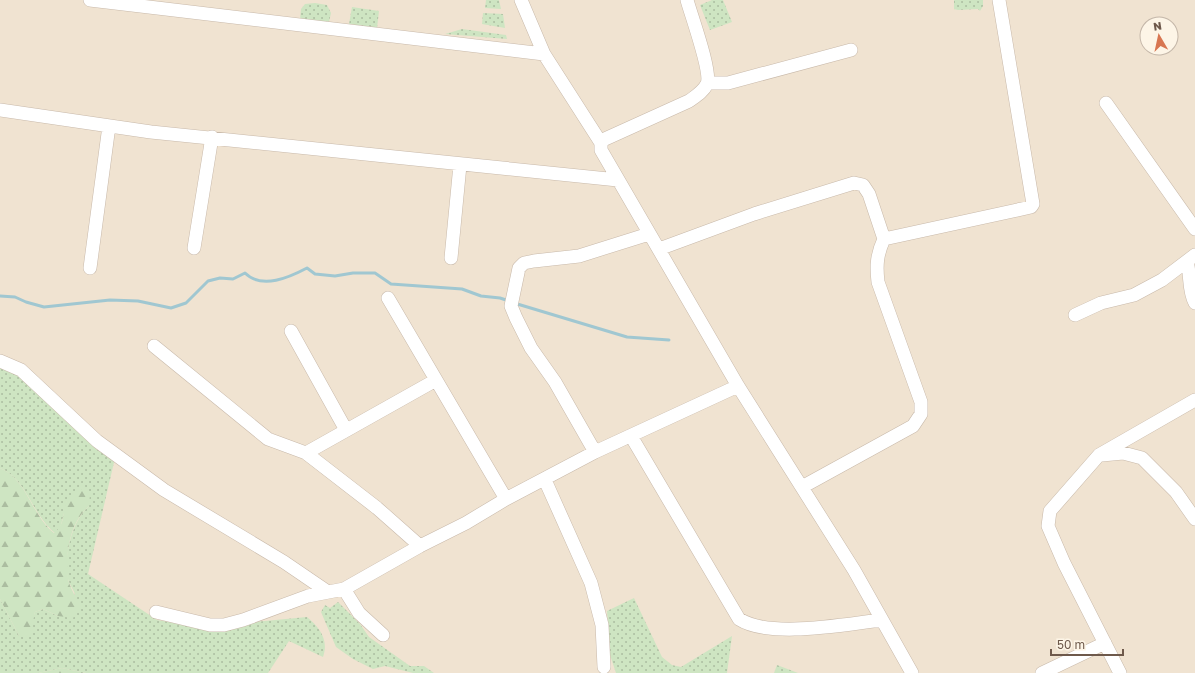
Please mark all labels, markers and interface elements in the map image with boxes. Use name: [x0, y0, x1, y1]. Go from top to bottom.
north arrow: [1139, 16, 1179, 56]
text: N: [1152, 19, 1163, 33]
scale bar: [1051, 631, 1123, 657]
text: 50 m: [1057, 637, 1085, 652]

